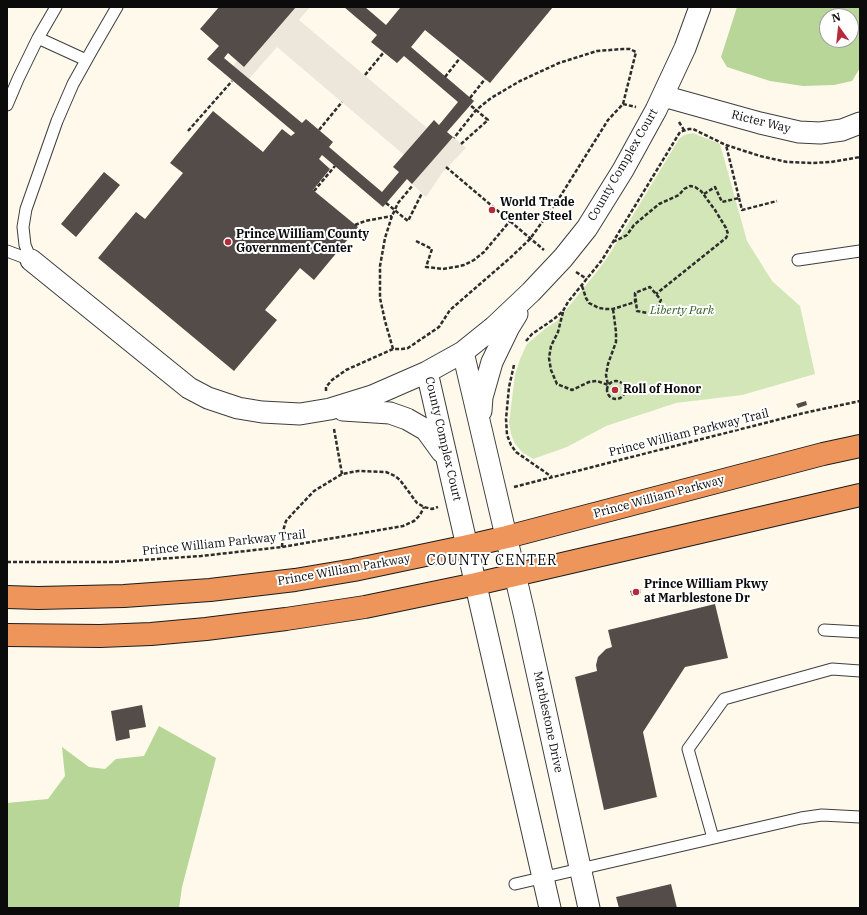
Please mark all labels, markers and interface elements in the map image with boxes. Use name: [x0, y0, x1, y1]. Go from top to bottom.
north arrow: [819, 8, 859, 48]
text: N: [830, 9, 842, 25]
street label: County Complex Court: [585, 106, 661, 224]
street label: Ricter Way: [730, 108, 792, 136]
place label: World Trade Center Steel: [500, 196, 575, 224]
marker: World Trade Center Steel: [487, 205, 497, 215]
place label: Prince William County Government Center: [236, 228, 369, 256]
marker: Prince William County Government Center: [223, 237, 233, 247]
park label: Liberty Park: [650, 304, 714, 318]
street label: County Complex Court: [422, 375, 464, 503]
place label: Roll of Honor: [623, 383, 701, 397]
marker: Roll of Honor: [610, 385, 620, 395]
street label: Prince William Parkway Trail: [608, 406, 770, 460]
street label: Prince William Parkway: [592, 473, 726, 521]
street label: Prince William Parkway Trail: [142, 527, 306, 559]
street label: Prince William Parkway: [276, 551, 412, 589]
district label: COUNTY CENTER: [426, 553, 558, 569]
place label: Prince William Pkwy at Marblestone Dr: [644, 578, 768, 606]
marker: Prince William Pkwy at Marblestone Dr: [631, 587, 641, 597]
street label: Marblestone Drive: [530, 670, 566, 774]

